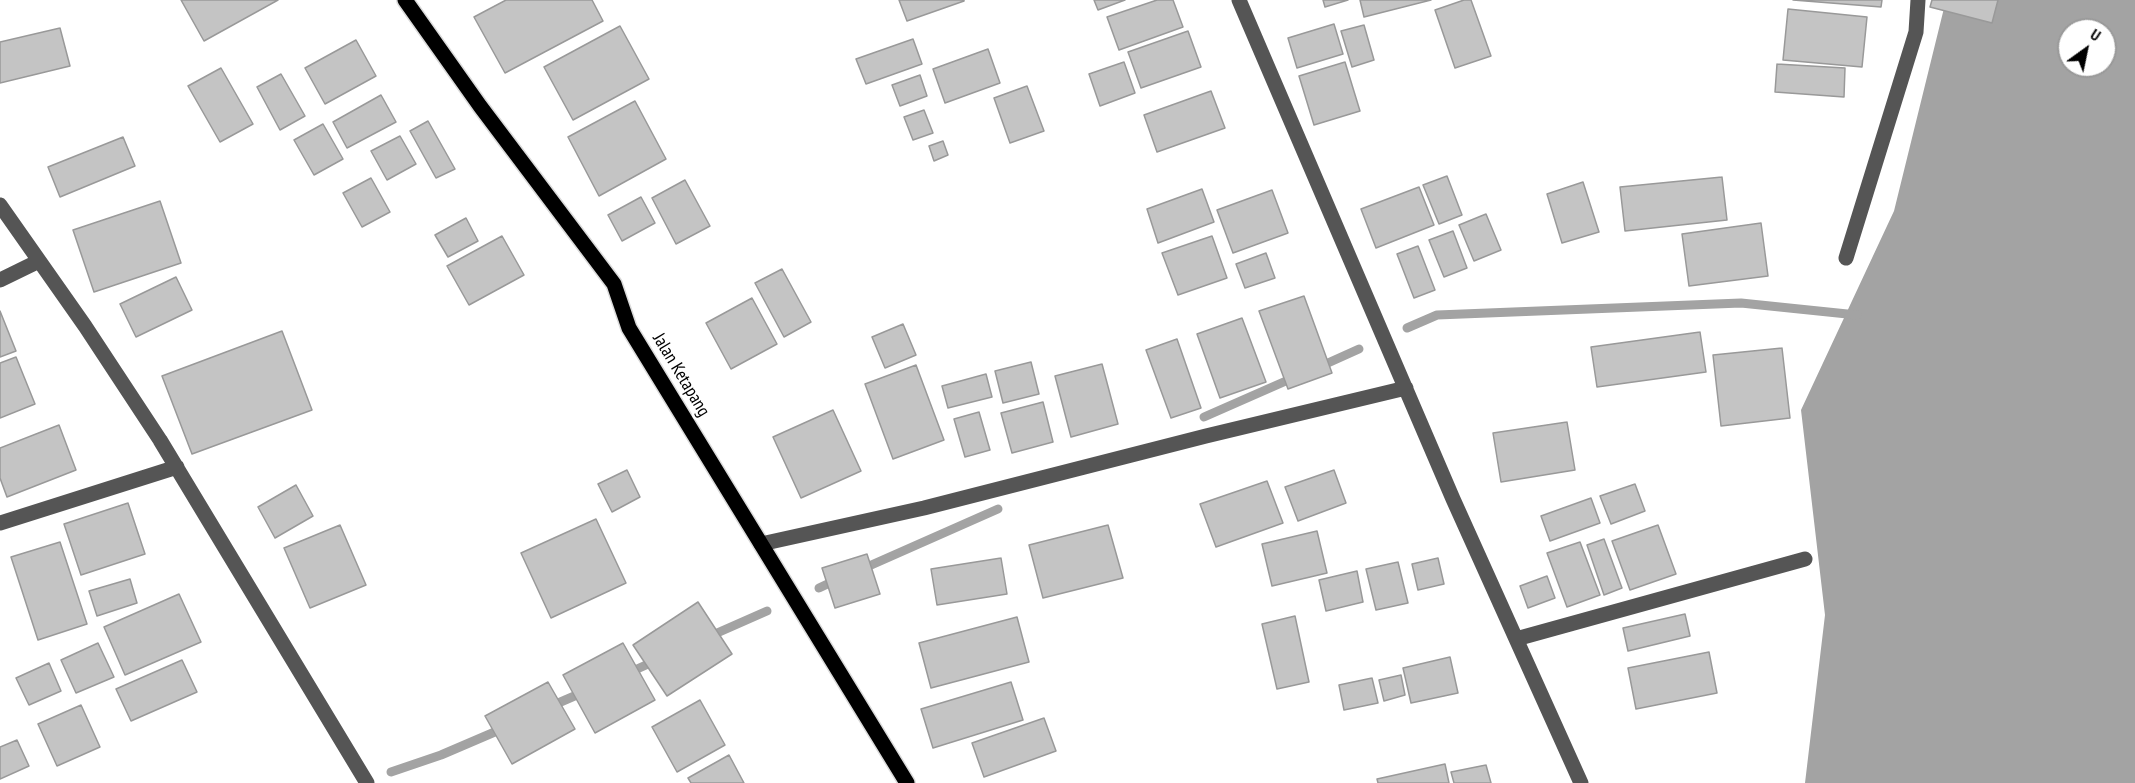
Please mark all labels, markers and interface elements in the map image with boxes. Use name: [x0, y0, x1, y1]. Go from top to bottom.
north arrow: [2057, 18, 2117, 78]
text: U: [2087, 24, 2105, 45]
street label: Jalan Ketapang: [648, 330, 714, 420]

